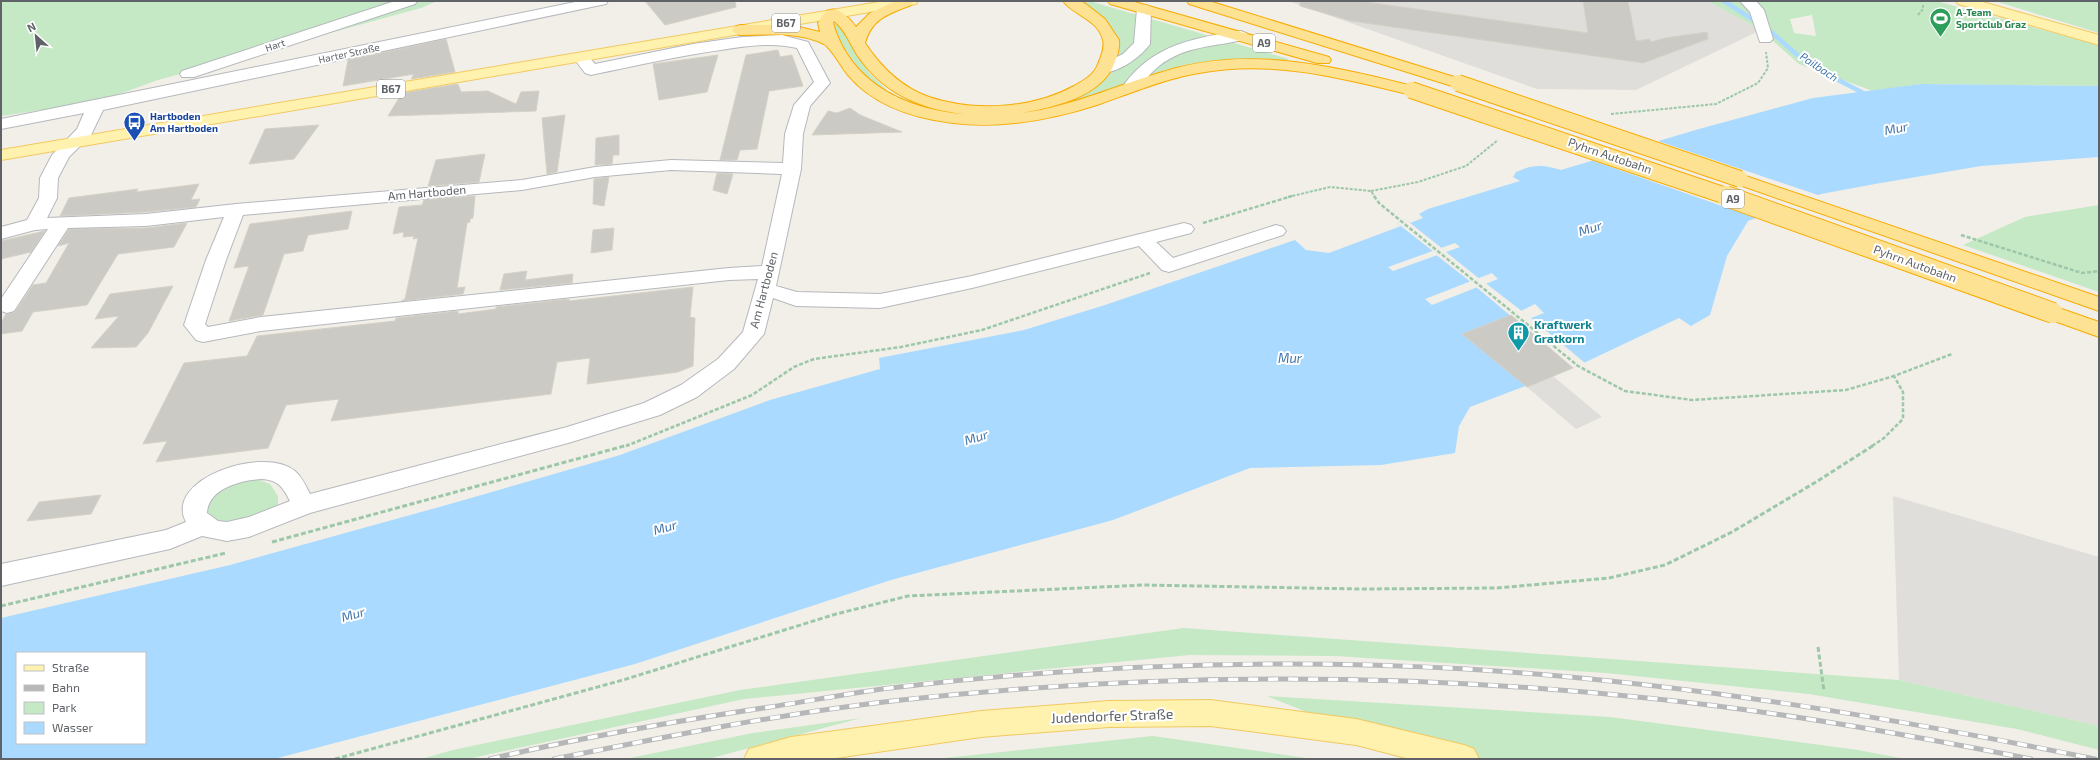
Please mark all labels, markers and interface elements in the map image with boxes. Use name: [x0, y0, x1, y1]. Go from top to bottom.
sports icon: A-Team Sportclub Graz: [1927, 5, 1953, 38]
place label: A-Team Sportclub Graz: [1956, 6, 2026, 30]
road number: B67: [772, 14, 800, 32]
north arrow: [16, 16, 56, 56]
text: N: [25, 19, 38, 34]
road number: A9: [1253, 34, 1275, 52]
street label: Hart: [264, 36, 287, 54]
street label: Harter Straße: [317, 41, 381, 65]
water label: Pailbach: [1798, 49, 1841, 84]
road number: B67: [377, 80, 405, 98]
bus stop icon: Hartboden Am Hartboden: [122, 109, 148, 142]
place label: Hartboden Am Hartboden: [150, 110, 218, 134]
water label: Mur: [1883, 118, 1910, 138]
street label: Pyhrn Autobahn: [1567, 134, 1654, 176]
street label: Am Hartboden: [387, 182, 467, 202]
road number: A9: [1722, 190, 1744, 208]
water label: Mur: [1576, 217, 1605, 239]
street label: Pyhrn Autobahn: [1872, 241, 1959, 285]
street label: Am Hartboden: [746, 250, 780, 330]
place label: Kraftwerk Gratkorn: [1534, 317, 1592, 345]
building icon: Kraftwerk Gratkorn: [1506, 319, 1532, 352]
water label: Mur: [1278, 350, 1303, 366]
water label: Mur: [962, 426, 991, 448]
water label: Mur: [651, 516, 679, 538]
water label: Mur: [339, 603, 367, 625]
legend: [16, 652, 146, 744]
text: Straße: [52, 660, 89, 674]
text: Bahn: [52, 680, 80, 694]
text: Park: [52, 700, 77, 714]
street label: Judendorfer Straße: [1050, 705, 1174, 726]
text: Wasser: [52, 720, 93, 734]

